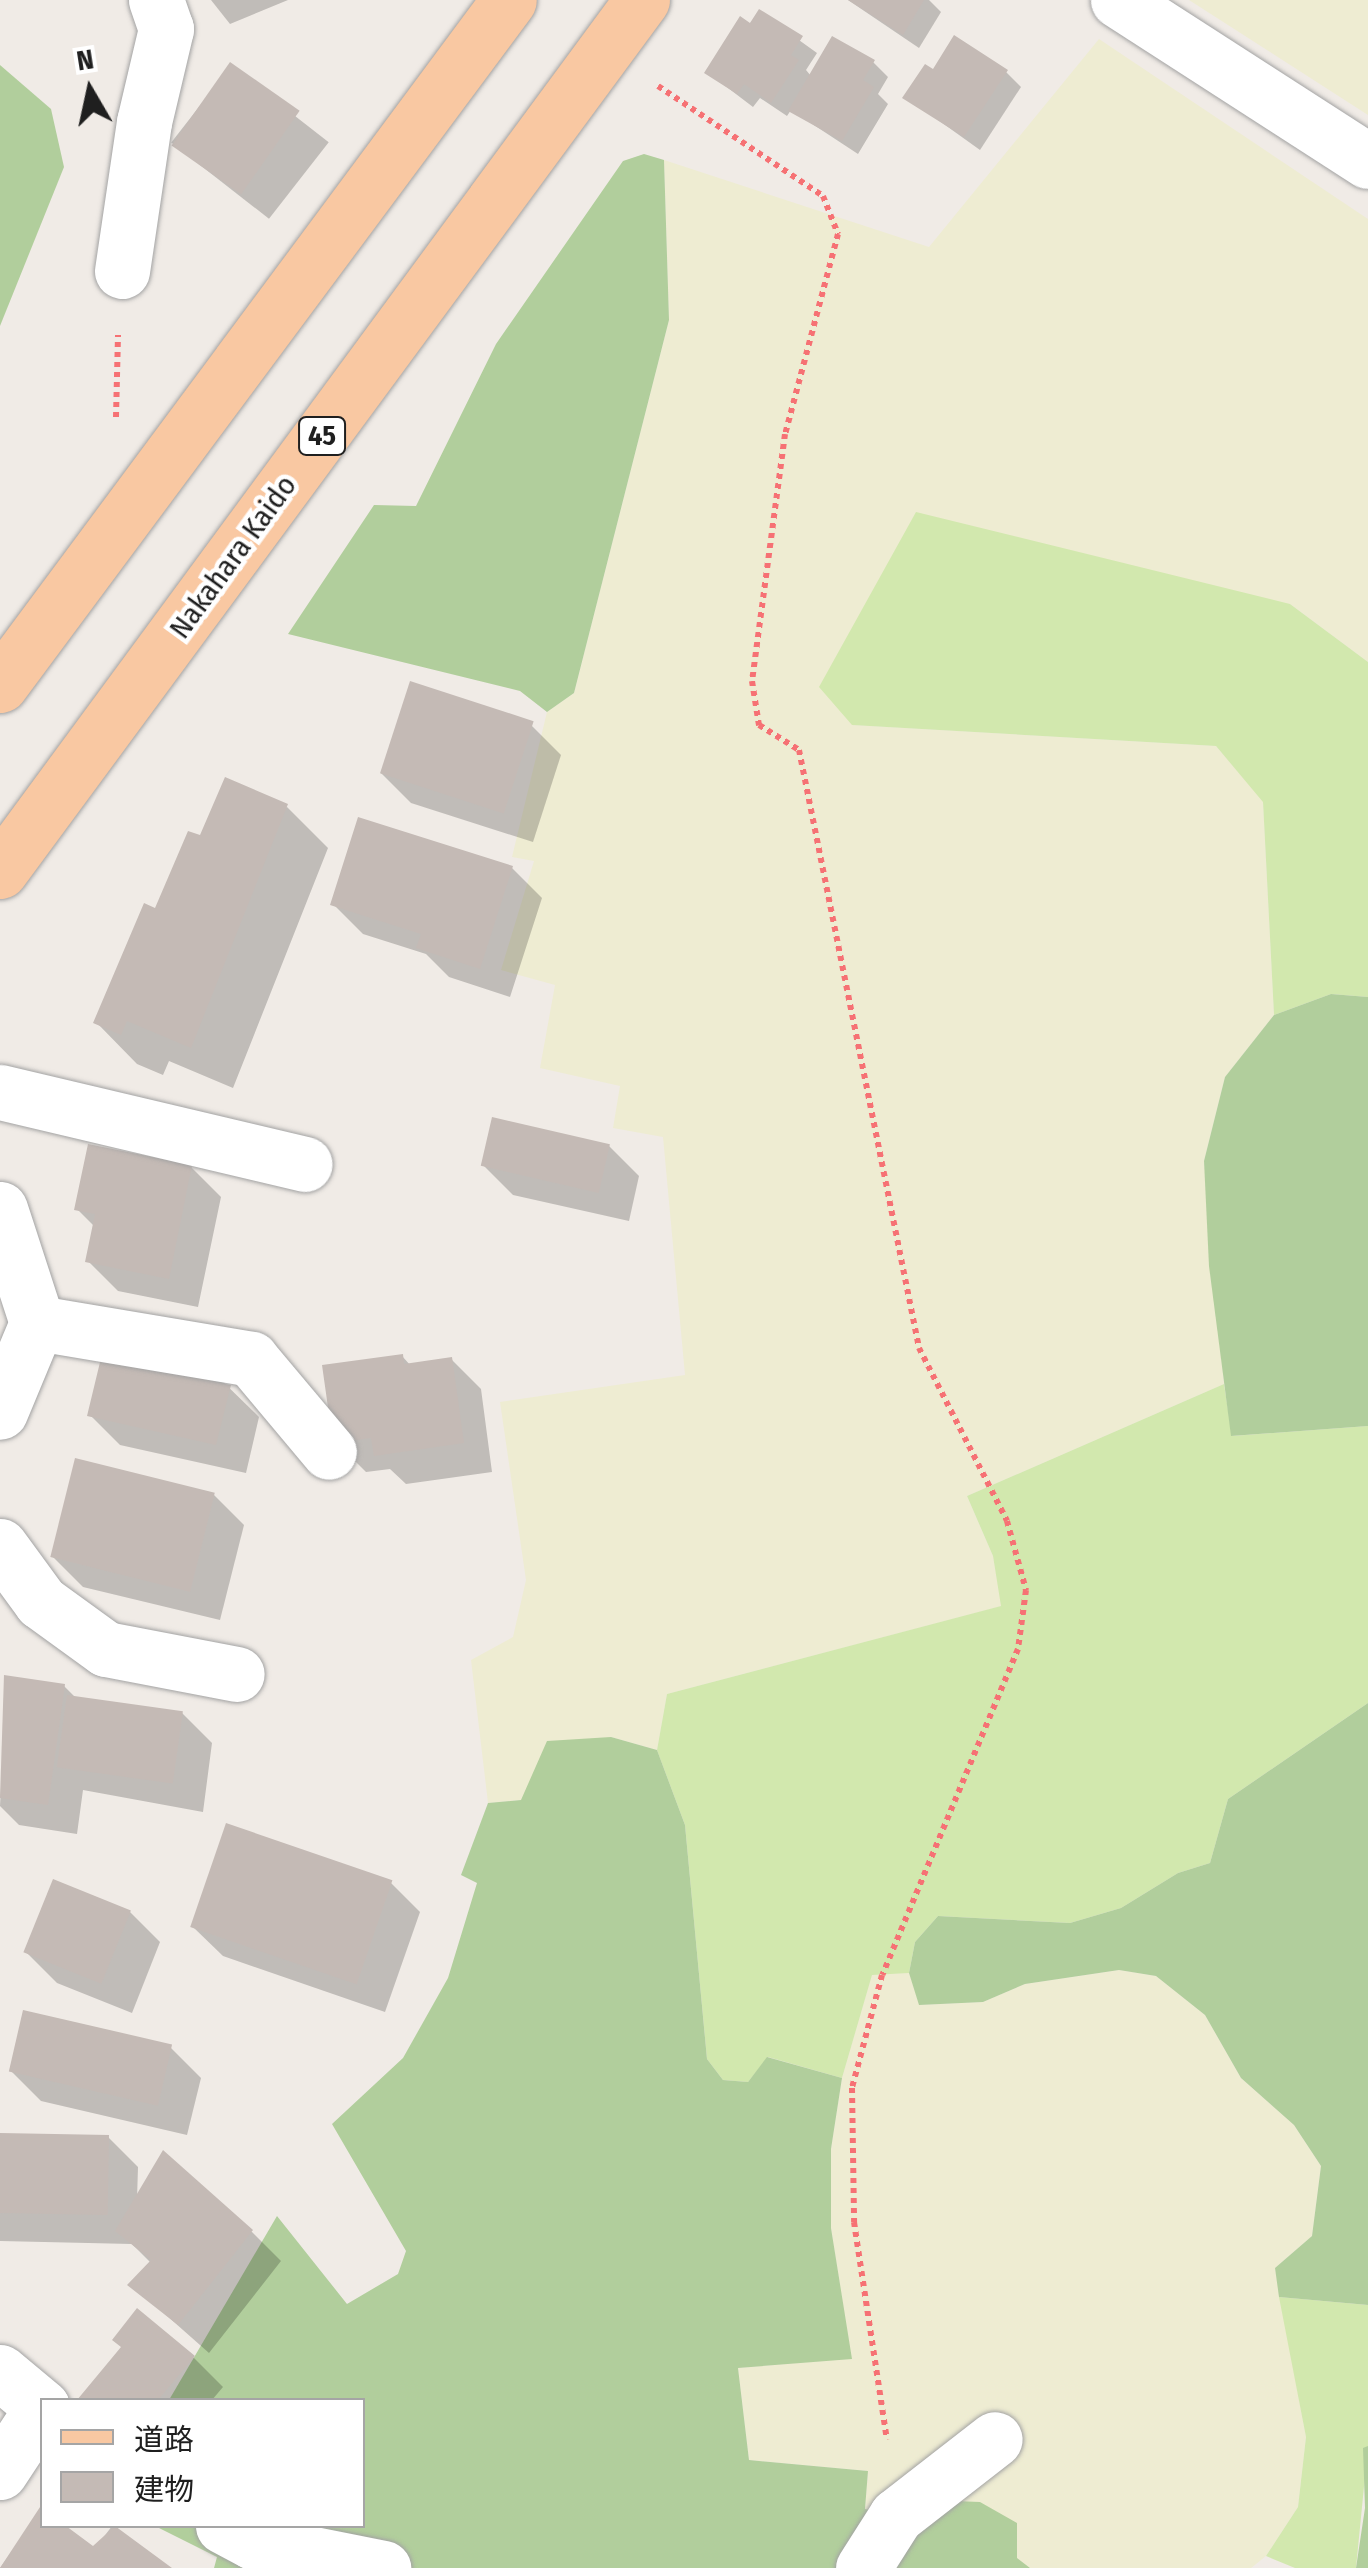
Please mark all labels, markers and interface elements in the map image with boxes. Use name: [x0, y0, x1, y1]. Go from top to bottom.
north arrow: [40, 40, 140, 140]
text: N: [74, 42, 96, 77]
road number: 45: [297, 413, 347, 459]
street label: Nakahara Kaido: [162, 468, 304, 646]
legend: [40, 2398, 365, 2528]
text: 道路: [134, 2422, 194, 2458]
text: 建物: [134, 2472, 194, 2508]

